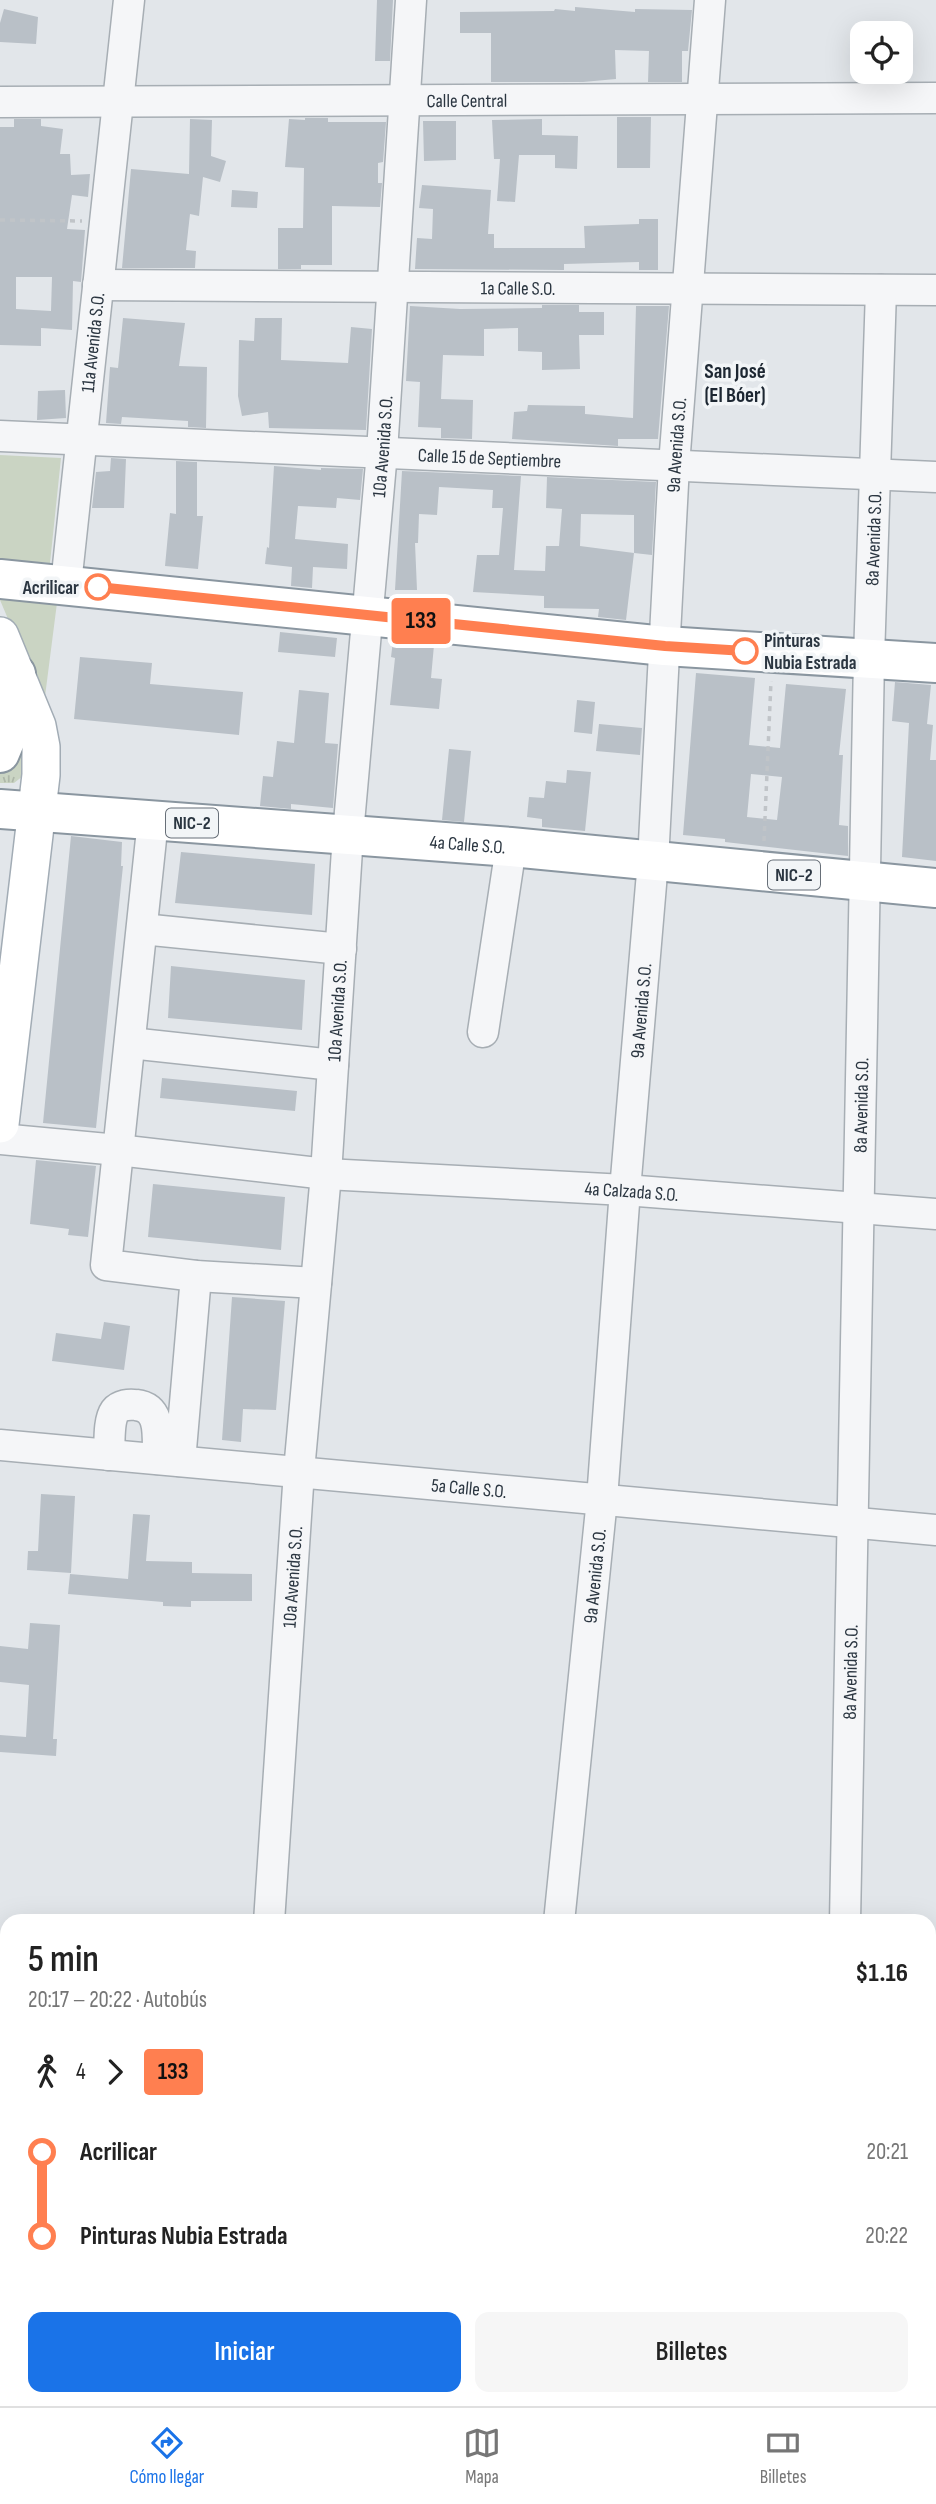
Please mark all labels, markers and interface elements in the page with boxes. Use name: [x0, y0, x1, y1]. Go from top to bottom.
map controls: [850, 21, 913, 84]
button: locate: [850, 21, 913, 84]
street label: Calle Central: [427, 90, 507, 113]
street label: 1a Calle S.O.: [480, 277, 556, 301]
street label: 11a Avenida S.O.: [77, 291, 110, 394]
district label: San José (El Bóer): [704, 359, 766, 408]
street label: 10a Avenida S.O.: [368, 395, 399, 498]
street label: 9a Avenida S.O.: [663, 397, 692, 493]
street label: Calle 15 de Septiembre: [417, 444, 562, 474]
street label: 8a Avenida S.O.: [861, 490, 887, 586]
marker: Acrilicar: [85, 574, 111, 600]
place label: Acrilicar: [22, 577, 79, 600]
line badge: 133: [381, 598, 461, 644]
text: 133: [406, 606, 436, 635]
place label: Pinturas Nubia Estrada: [764, 630, 857, 675]
marker: Pinturas Nubia Estrada: [732, 638, 758, 664]
road number: NIC-2: [166, 808, 218, 838]
street label: 4a Calle S.O.: [429, 831, 506, 860]
road number: NIC-2: [768, 860, 820, 890]
street label: 10a Avenida S.O.: [323, 959, 353, 1062]
street label: 9a Avenida S.O.: [626, 962, 657, 1059]
street label: 8a Avenida S.O.: [850, 1057, 874, 1153]
street label: 4a Calzada S.O.: [584, 1178, 679, 1207]
street label: 5a Calle S.O.: [430, 1474, 508, 1504]
street label: 10a Avenida S.O.: [279, 1525, 308, 1629]
street label: 9a Avenida S.O.: [579, 1527, 612, 1625]
street label: 8a Avenida S.O.: [839, 1624, 864, 1720]
text: 5 min: [28, 1937, 99, 1982]
text: $1.16: [855, 1958, 908, 1989]
text: 20:17 – 20:22 · Autobús: [28, 1986, 207, 2014]
icon: walk: [28, 2053, 66, 2091]
icon: forward: [96, 2053, 134, 2091]
text: 133: [158, 2057, 189, 2086]
text: 4: [76, 2058, 86, 2086]
text: Acrilicar: [80, 2137, 157, 2168]
text: 20:21: [867, 2138, 908, 2166]
text: Pinturas Nubia Estrada: [80, 2221, 288, 2252]
text: 20:22: [865, 2222, 908, 2250]
button: Iniciar: [28, 2312, 461, 2392]
button: Billetes: [475, 2312, 908, 2392]
tab: Cómo llegar: [129, 2424, 204, 2489]
tab: Mapa: [463, 2424, 501, 2489]
tab: Billetes: [760, 2424, 807, 2489]

